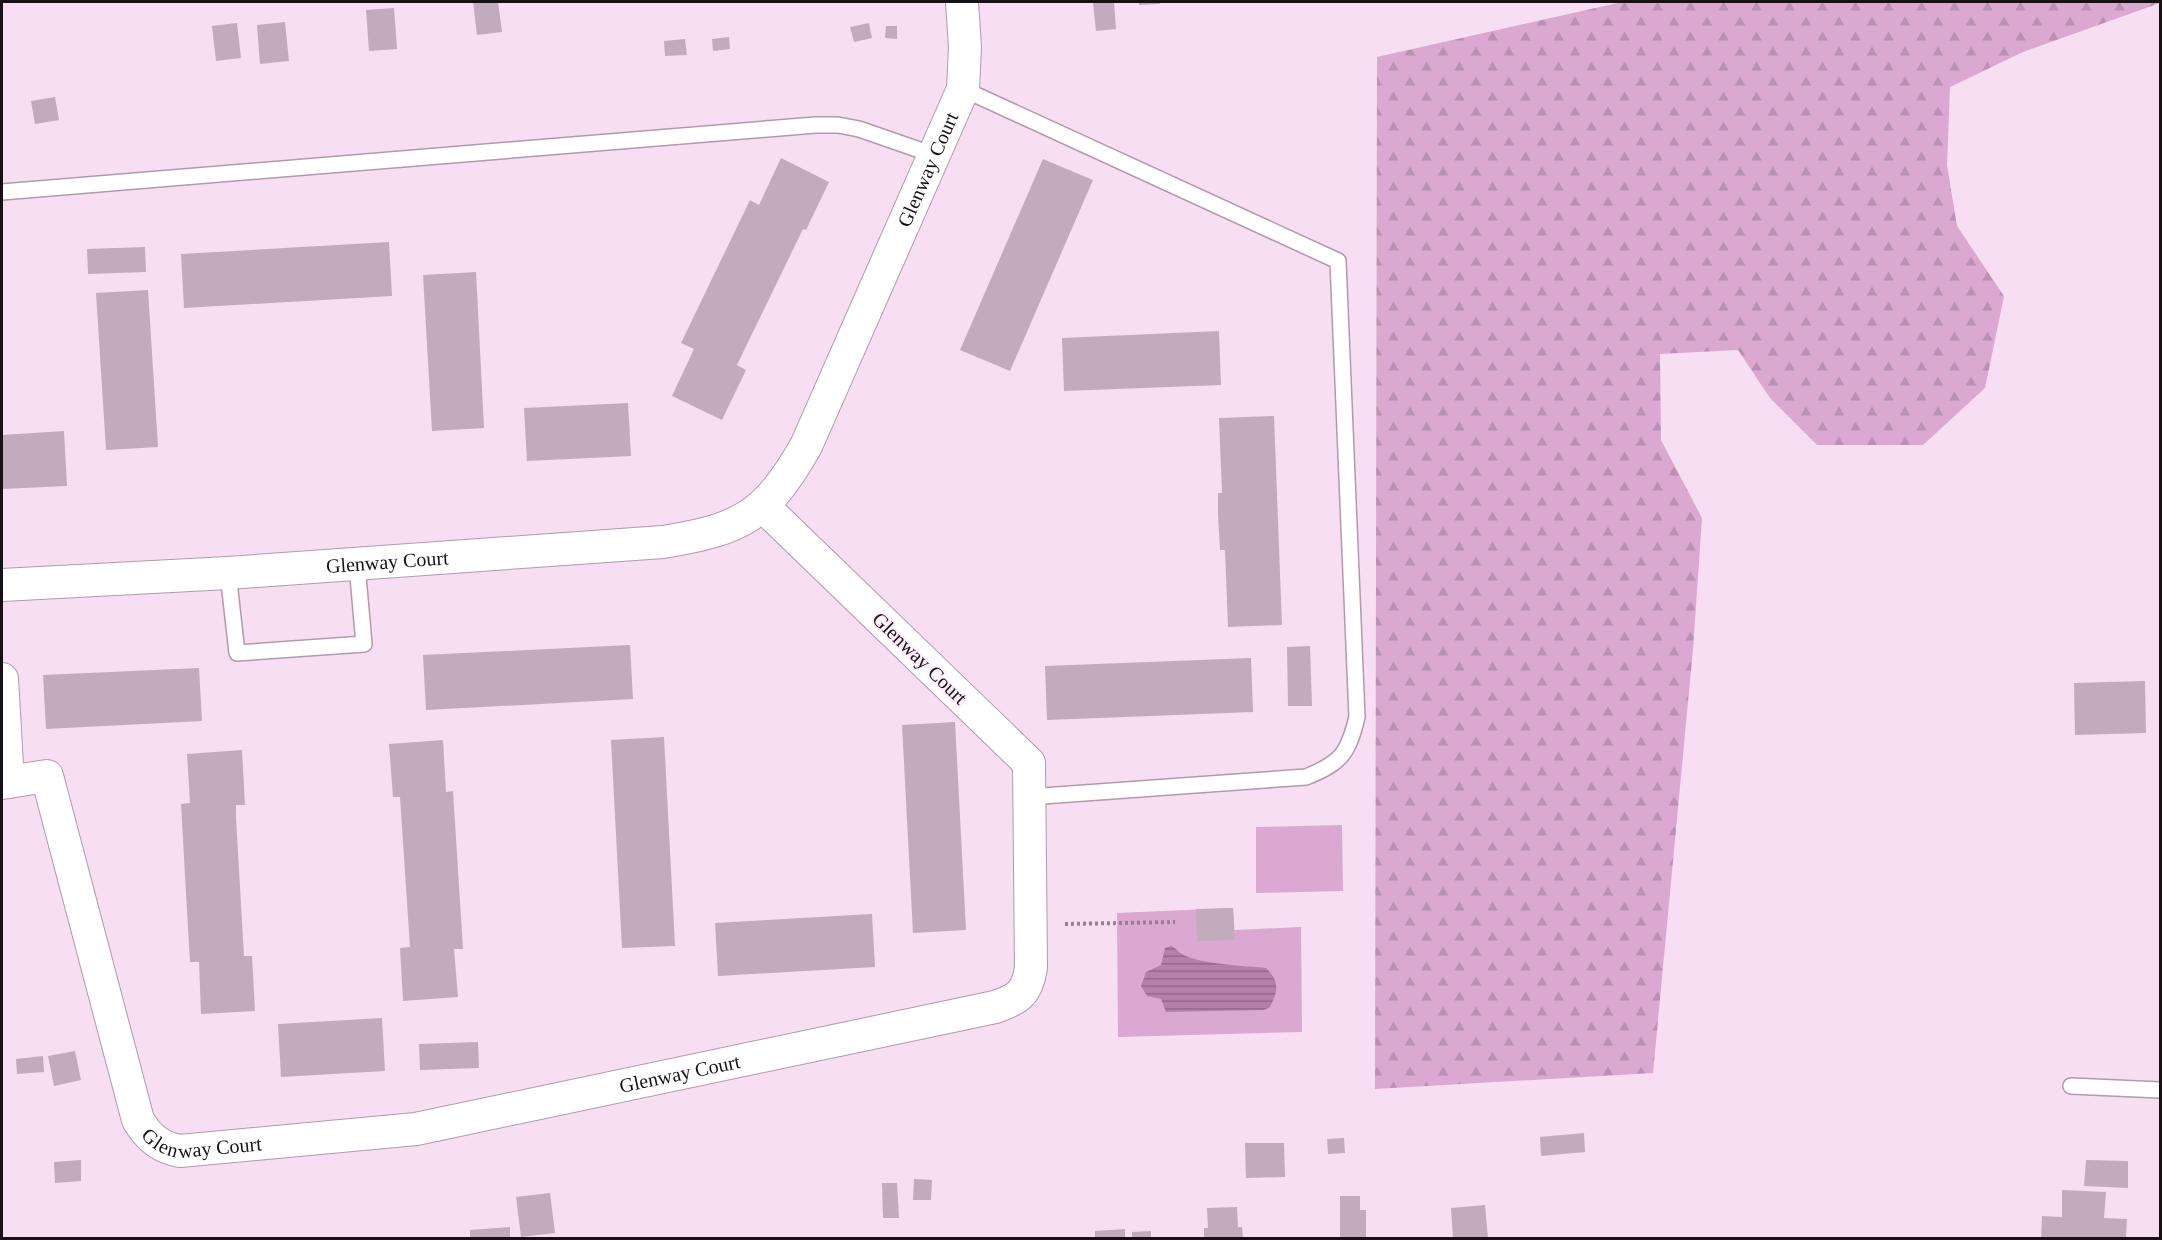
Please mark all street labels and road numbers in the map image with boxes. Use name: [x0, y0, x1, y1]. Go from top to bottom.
street label: Glenway Court: [893, 108, 963, 230]
street label: Glenway Court: [325, 546, 450, 577]
street label: Glenway Court: [868, 607, 972, 710]
street label: Glenway Court: [617, 1050, 742, 1097]
street label: Glenway Court: [137, 1123, 263, 1162]

